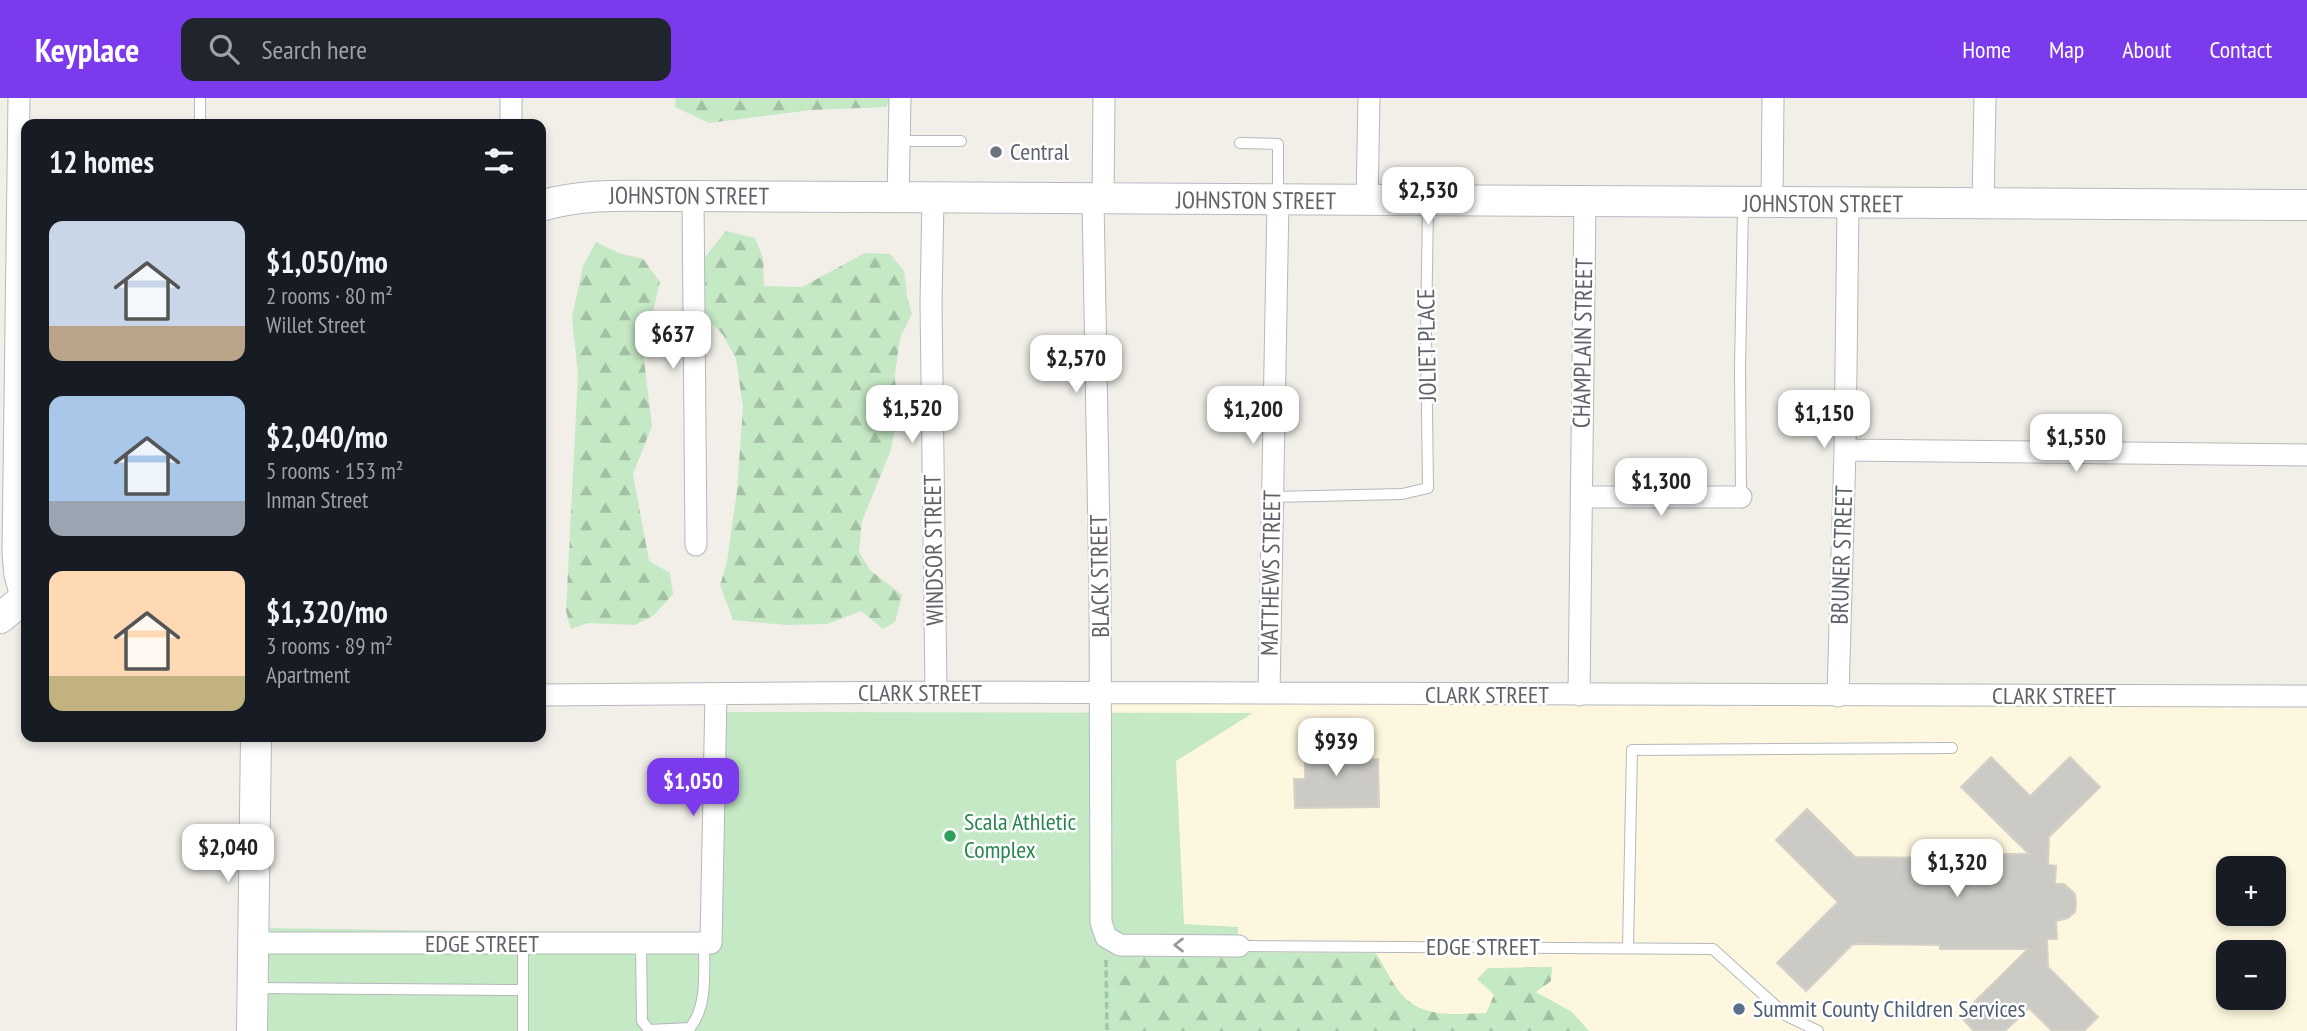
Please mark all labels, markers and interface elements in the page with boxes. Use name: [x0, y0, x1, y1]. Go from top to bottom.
search box: [181, 18, 671, 81]
text: Keyplace: [35, 28, 139, 71]
icon: search: [205, 30, 243, 68]
text: Search here: [261, 33, 367, 66]
text: Home: [1962, 34, 2011, 65]
text: Map: [2049, 34, 2084, 65]
text: About: [2122, 34, 2171, 65]
text: Contact: [2209, 34, 2272, 65]
place label: Central: [1010, 136, 1070, 167]
text: 12 homes: [49, 142, 154, 181]
icon: filters: [480, 142, 518, 180]
marker: Central: [988, 144, 1004, 160]
pin: $2,530: [1371, 167, 1485, 227]
text: $2,530: [1398, 175, 1458, 204]
street label: JOHNSTON STREET: [608, 180, 769, 212]
street label: JOHNSTON STREET: [1175, 184, 1336, 216]
street label: JOHNSTON STREET: [1742, 188, 1903, 219]
text: $1,050/mo: [266, 242, 388, 281]
icon: home: [105, 249, 189, 333]
street label: CHAMPLAIN STREET: [1566, 257, 1599, 428]
text: 2 rooms · 80 m²: [266, 281, 393, 310]
street label: JOLIET PLACE: [1410, 288, 1443, 403]
text: Willet Street: [266, 310, 365, 339]
pin: $637: [632, 312, 714, 371]
text: $637: [651, 319, 695, 348]
pin: $2,570: [1019, 336, 1133, 395]
text: $2,570: [1046, 343, 1106, 372]
pin: $1,520: [855, 386, 969, 445]
pin: $1,200: [1196, 386, 1310, 446]
pin: $1,150: [1767, 390, 1881, 450]
text: $1,520: [882, 393, 942, 422]
text: $1,200: [1223, 394, 1283, 423]
text: $1,150: [1794, 398, 1854, 427]
pin: $1,550: [2019, 414, 2133, 474]
text: $2,040/mo: [266, 417, 388, 456]
text: $1,550: [2046, 422, 2106, 451]
icon: home: [105, 424, 189, 508]
text: 5 rooms · 153 m²: [266, 456, 403, 485]
pin: $1,300: [1604, 458, 1718, 518]
text: $1,300: [1631, 466, 1691, 495]
street label: WINDSOR STREET: [917, 474, 950, 626]
text: Inman Street: [266, 485, 368, 514]
street label: BRUNER STREET: [1824, 485, 1859, 625]
street label: MATTHEWS STREET: [1254, 490, 1287, 656]
street label: BLACK STREET: [1083, 514, 1116, 638]
text: $1,320/mo: [266, 592, 388, 631]
icon: home: [105, 599, 189, 683]
text: 3 rooms · 89 m²: [266, 631, 393, 660]
text: Apartment: [266, 660, 350, 689]
street label: CLARK STREET: [858, 677, 982, 708]
street label: CLARK STREET: [1425, 679, 1549, 710]
street label: CLARK STREET: [1992, 680, 2116, 711]
pin: $939: [1295, 718, 1377, 778]
text: $939: [1314, 726, 1358, 755]
pin: $1,050: [636, 758, 750, 818]
text: $1,050: [663, 766, 723, 795]
place label: Scala Athletic Complex: [964, 806, 1077, 865]
pin: $2,040: [171, 824, 285, 884]
marker: Scala Athletic Complex: [942, 828, 958, 844]
text: $2,040: [198, 832, 258, 861]
pin: $1,320: [1900, 840, 2014, 899]
text: $1,320: [1927, 847, 1987, 876]
map controls: [2216, 856, 2286, 1010]
button: +: [2216, 856, 2286, 926]
street label: EDGE STREET: [425, 928, 539, 959]
street label: EDGE STREET: [1426, 931, 1540, 962]
one-way arrow: [1173, 937, 1184, 953]
button: −: [2216, 940, 2286, 1010]
place label: Summit County Children Services: [1753, 993, 2026, 1024]
marker: Summit County Children Services: [1731, 1001, 1747, 1017]

